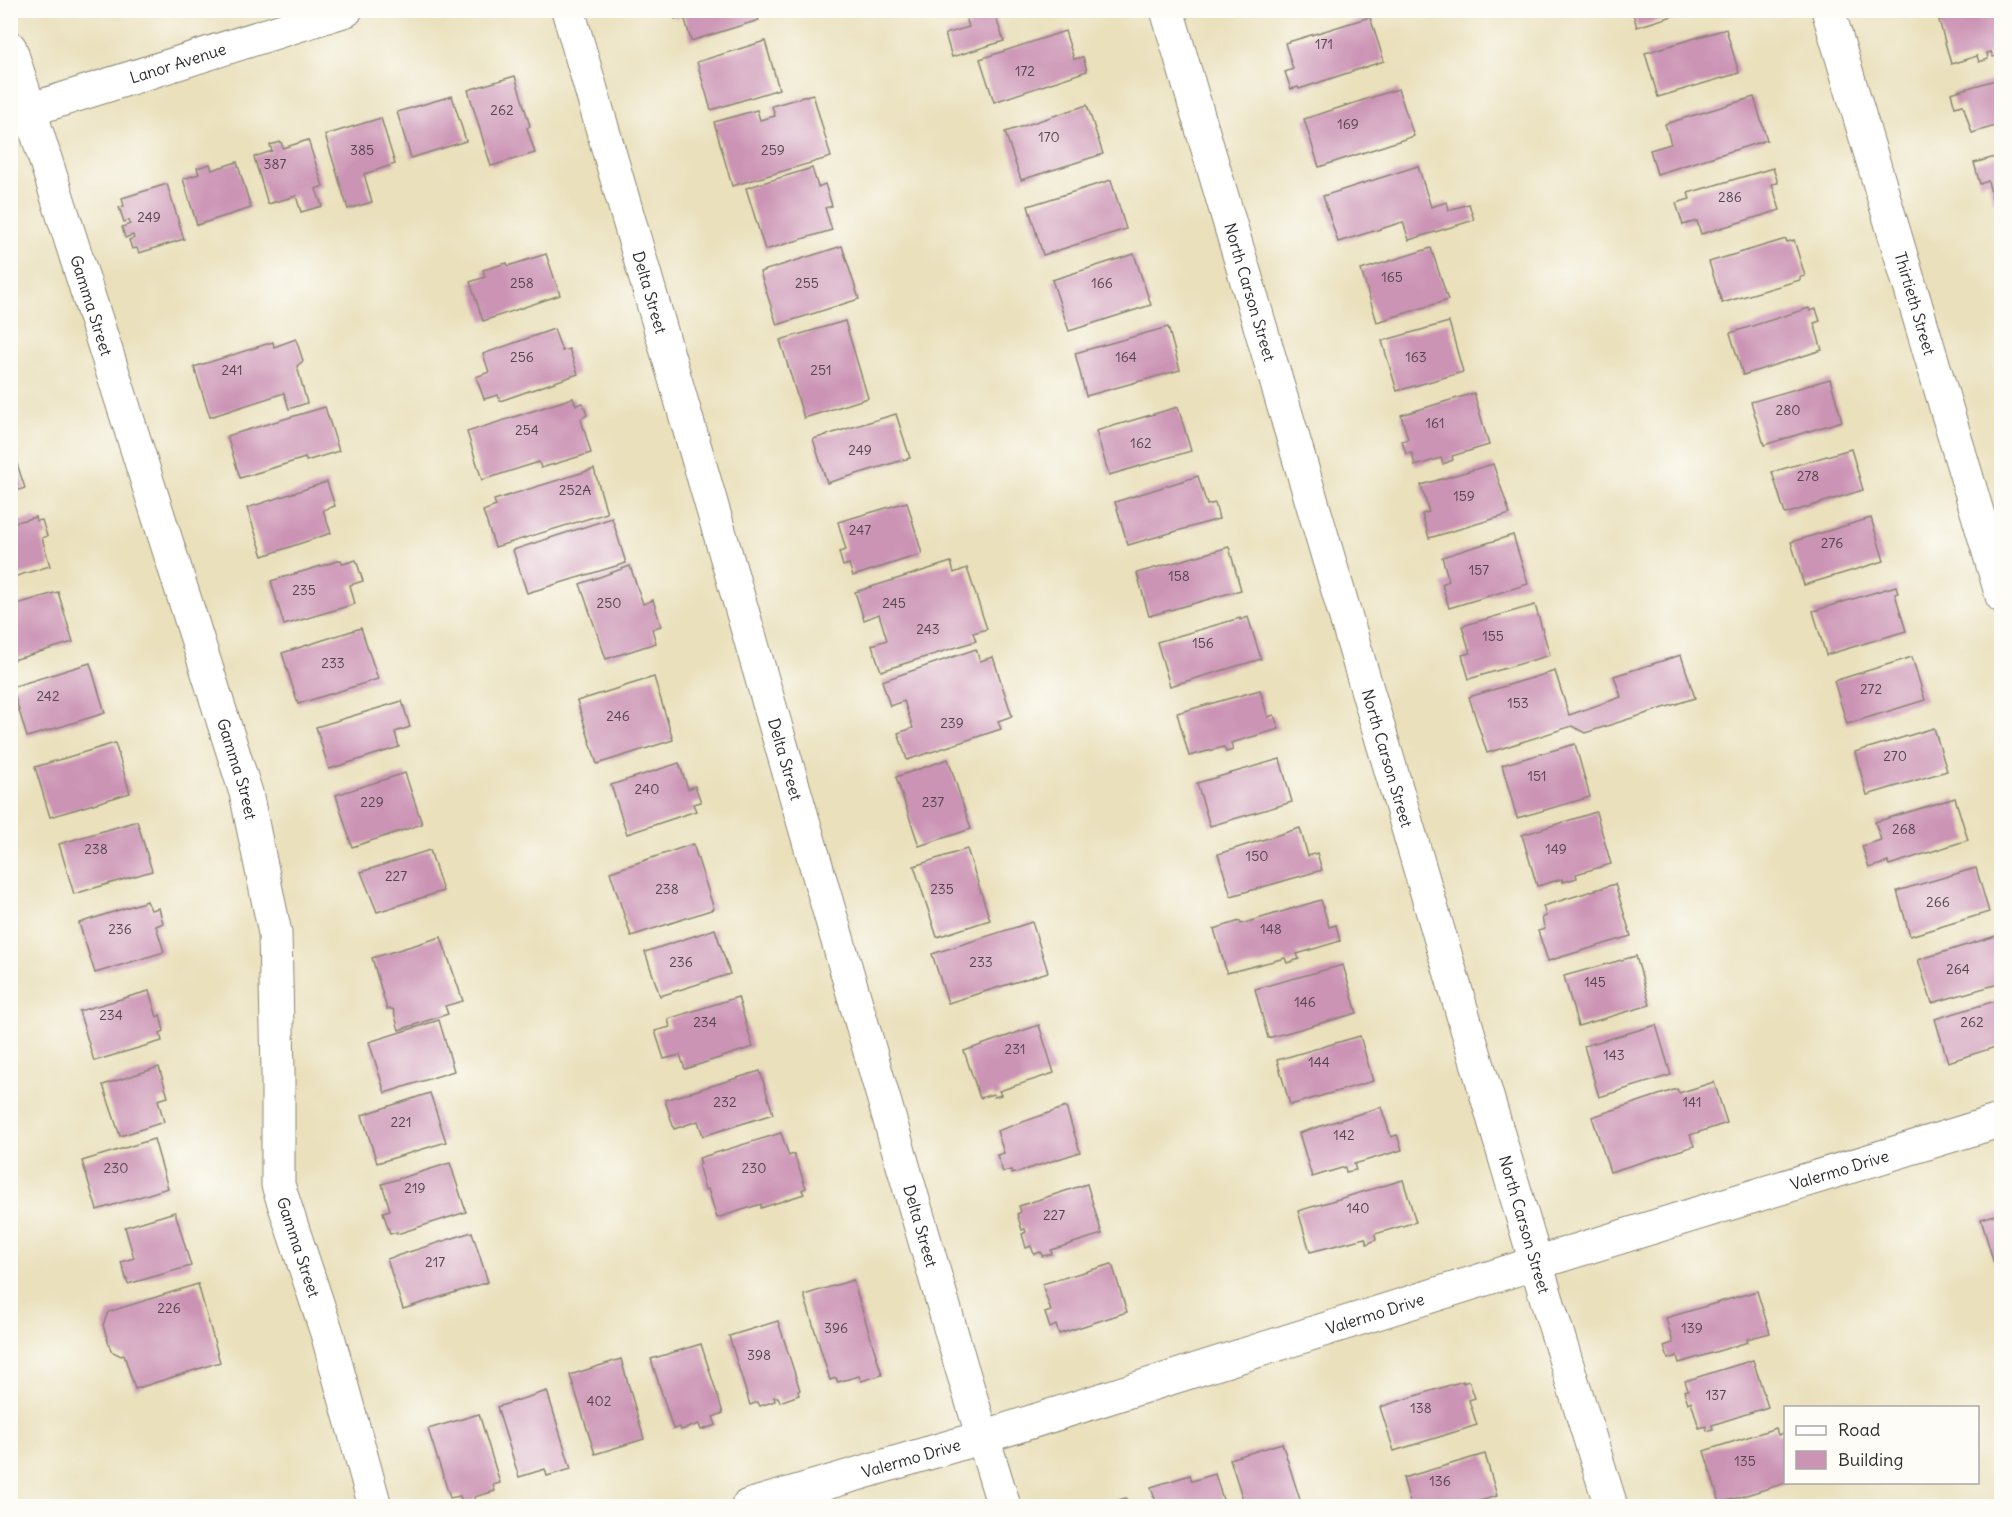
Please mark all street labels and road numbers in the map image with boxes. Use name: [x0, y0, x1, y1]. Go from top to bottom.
street label: Lanor Avenue: [127, 38, 229, 88]
street label: North Carson Street: [1220, 221, 1280, 364]
street label: Delta Street: [628, 249, 671, 336]
street label: Thirtieth Street: [1890, 249, 1940, 358]
street label: Gamma Street: [66, 253, 117, 359]
street label: North Carson Street: [1358, 687, 1417, 830]
street label: Gamma Street: [213, 716, 261, 822]
street label: Delta Street: [764, 716, 807, 803]
street label: Valermo Drive: [1788, 1145, 1891, 1194]
street label: North Carson Street: [1495, 1153, 1555, 1296]
street label: Delta Street: [899, 1182, 942, 1270]
street label: Gamma Street: [273, 1194, 325, 1300]
street label: Valermo Drive: [1323, 1289, 1427, 1338]
street label: Valermo Drive: [859, 1434, 963, 1482]

